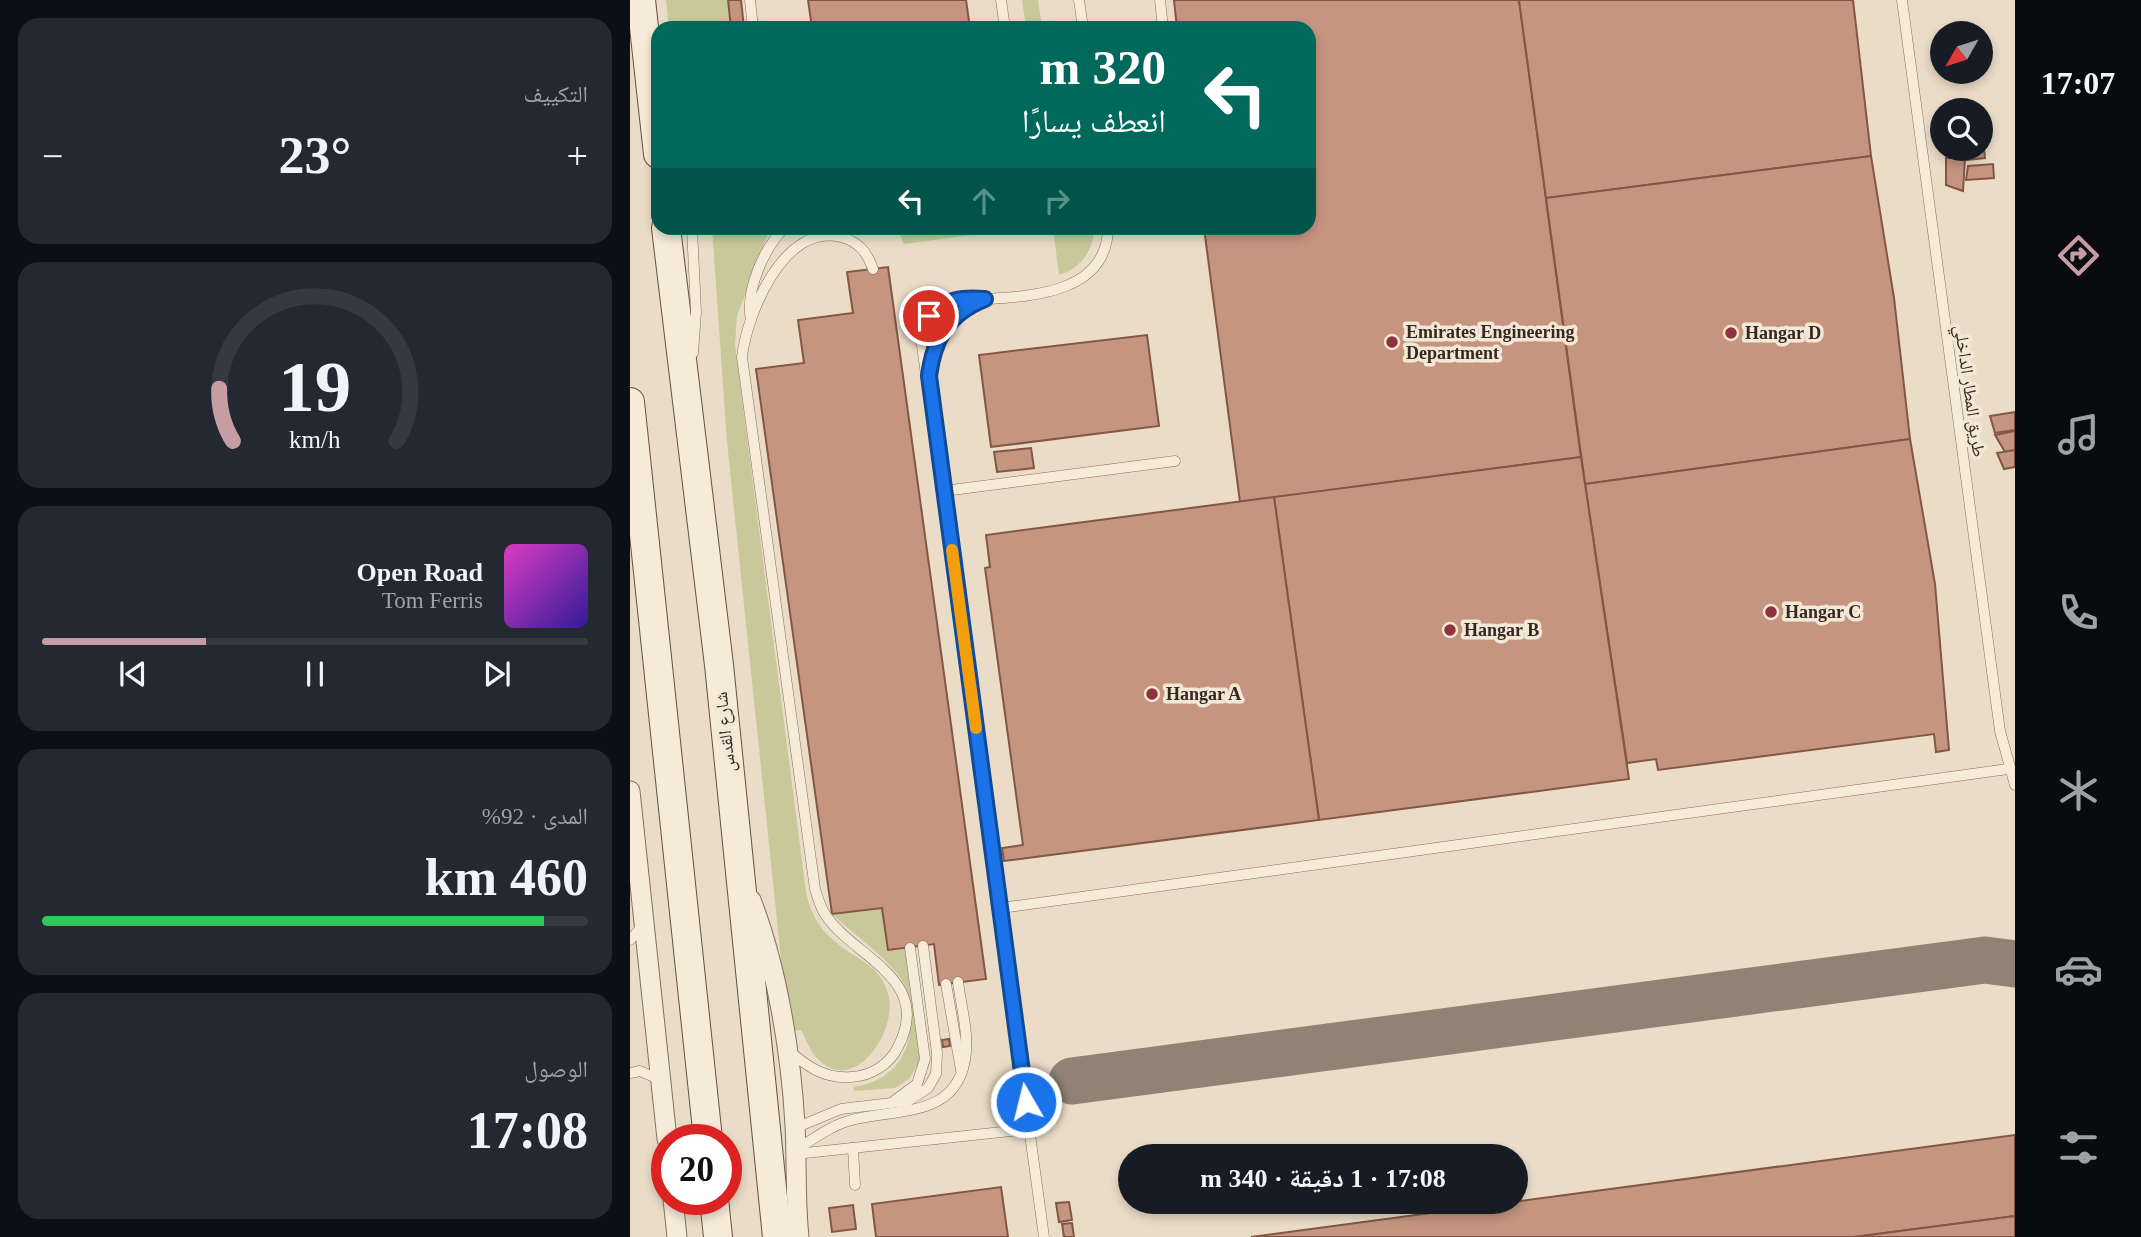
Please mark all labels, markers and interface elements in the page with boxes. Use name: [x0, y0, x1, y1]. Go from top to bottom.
north arrow: [1930, 21, 1993, 84]
map controls: [1930, 21, 1993, 161]
text: 320 m: [1039, 40, 1166, 95]
icon: left: [1190, 49, 1281, 140]
text: 17:07: [2041, 65, 2115, 101]
text: التكييف: [523, 82, 588, 107]
button: search: [1930, 98, 1993, 161]
text: انعطف يسارًا: [1022, 103, 1166, 139]
text: 23°: [279, 127, 351, 184]
text: −: [42, 135, 63, 177]
text: +: [567, 135, 588, 177]
icon: left: [892, 182, 930, 220]
icon: ahead: [965, 182, 1003, 220]
icon: right: [1038, 182, 1076, 220]
icon: directions: [2054, 231, 2103, 280]
pin: [899, 286, 959, 346]
icon: arrive: [910, 297, 948, 335]
place label: Emirates Engineering Department: [1406, 322, 1575, 363]
place label: Hangar D: [1745, 323, 1821, 343]
street label: طريق المطار الداخلي: [1946, 324, 1989, 459]
marker: Hangar D: [1723, 325, 1739, 341]
marker: Emirates Engineering Department: [1384, 334, 1400, 350]
text: 19: [279, 346, 351, 427]
icon: music: [2054, 410, 2103, 459]
text: km/h: [289, 425, 341, 452]
text: Open Road: [357, 558, 483, 587]
text: Tom Ferris: [382, 588, 483, 613]
icon: phone: [2054, 588, 2103, 637]
place label: Hangar C: [1785, 602, 1861, 622]
marker: Hangar C: [1763, 604, 1779, 620]
place label: Hangar B: [1464, 620, 1539, 640]
marker: Hangar B: [1442, 622, 1458, 638]
icon: previous: [114, 655, 152, 693]
icon: pause: [296, 655, 334, 693]
icon: next: [478, 655, 516, 693]
place label: Hangar A: [1166, 684, 1241, 704]
marker: Hangar A: [1144, 686, 1160, 702]
street label: شارع القدس: [711, 691, 740, 773]
icon: climate: [2054, 766, 2103, 815]
text: المدى · 92%: [482, 804, 588, 829]
text: 460 km: [425, 849, 588, 906]
icon: car: [2054, 945, 2103, 994]
text: الوصول: [524, 1057, 588, 1082]
position arrow: [989, 1065, 1063, 1139]
text: 17:08: [467, 1102, 588, 1159]
icon: filters: [2054, 1123, 2103, 1172]
speed limit sign: 20: [651, 1124, 742, 1215]
text: 17:08 · 1 دقيقة · 340 m: [1200, 1164, 1446, 1193]

